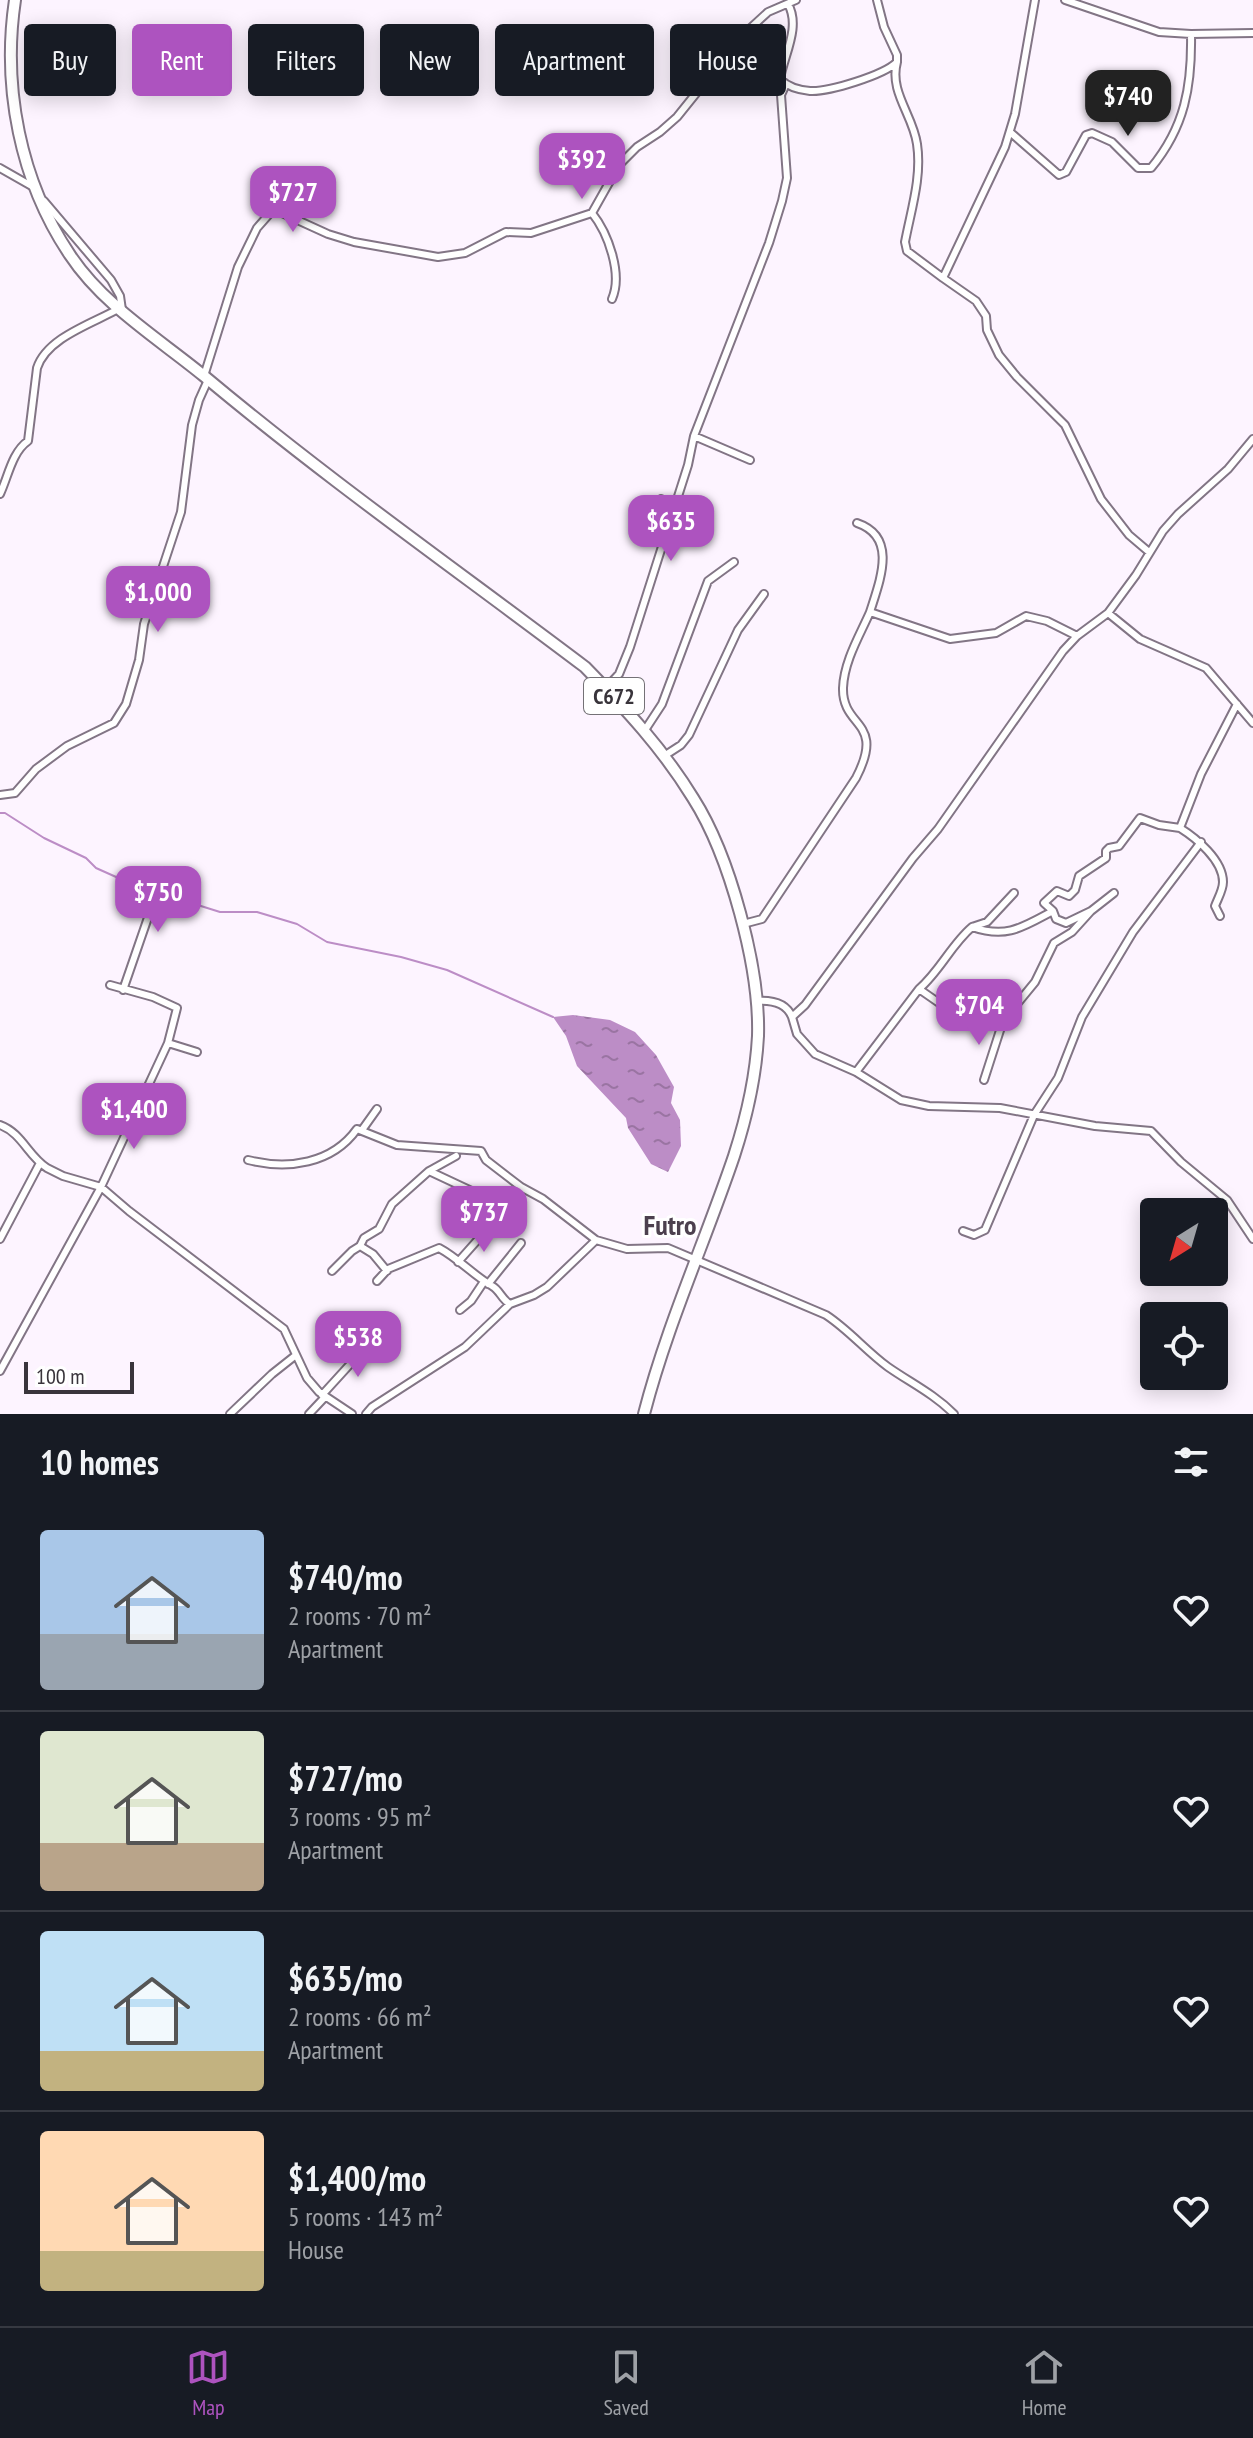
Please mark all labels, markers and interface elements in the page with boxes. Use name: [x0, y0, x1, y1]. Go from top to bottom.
chip: Buy: [24, 24, 116, 96]
chip: Rent: [132, 24, 232, 96]
chip: Filters: [248, 24, 364, 96]
chip: New: [380, 24, 479, 96]
chip: Apartment: [495, 24, 654, 96]
chip: House: [670, 24, 786, 96]
pin: $740: [1081, 70, 1175, 138]
text: $740: [1103, 79, 1153, 112]
pin: $392: [535, 133, 629, 201]
text: $392: [557, 142, 607, 175]
pin: $727: [246, 166, 340, 234]
text: $727: [268, 175, 318, 208]
pin: $635: [624, 495, 718, 563]
text: $635: [646, 504, 696, 537]
pin: $1,000: [93, 566, 223, 634]
text: $1,000: [124, 575, 192, 608]
road number: C672: [584, 678, 644, 714]
pin: $750: [111, 866, 205, 934]
text: $750: [133, 875, 183, 908]
pin: $704: [932, 979, 1026, 1047]
text: $704: [954, 988, 1004, 1021]
pin: $1,400: [69, 1083, 199, 1151]
text: $1,400: [100, 1092, 168, 1125]
pin: $737: [437, 1186, 531, 1254]
text: $737: [459, 1195, 509, 1228]
north arrow: [1140, 1198, 1228, 1286]
map controls: [1140, 1198, 1228, 1390]
district label: Futro: [643, 1206, 697, 1243]
button: locate: [1140, 1302, 1228, 1390]
pin: $538: [311, 1311, 405, 1379]
text: $538: [333, 1320, 383, 1353]
scale bar: [24, 1358, 134, 1394]
text: 100 m: [36, 1362, 85, 1390]
text: 10 homes: [40, 1440, 159, 1484]
icon: filters: [1169, 1440, 1213, 1484]
text: $740/mo: [288, 1555, 403, 1599]
icon: home: [104, 1562, 200, 1658]
icon: heart: [1169, 1588, 1213, 1632]
text: 2 rooms · 70 m²: [288, 1599, 432, 1632]
text: Apartment: [288, 1632, 383, 1665]
text: $727/mo: [288, 1756, 403, 1800]
icon: home: [104, 1763, 200, 1859]
icon: heart: [1169, 1789, 1213, 1833]
text: 3 rooms · 95 m²: [288, 1800, 432, 1833]
text: Apartment: [288, 1833, 383, 1866]
text: $635/mo: [288, 1956, 403, 2000]
icon: home: [104, 1963, 200, 2059]
icon: heart: [1169, 1989, 1213, 2033]
text: 2 rooms · 66 m²: [288, 2000, 432, 2033]
text: Apartment: [288, 2033, 383, 2066]
text: $1,400/mo: [288, 2156, 426, 2200]
icon: home: [104, 2163, 200, 2259]
icon: heart: [1169, 2189, 1213, 2233]
text: 5 rooms · 143 m²: [288, 2200, 443, 2233]
text: House: [288, 2233, 344, 2266]
tab: Map: [186, 2345, 230, 2421]
tab: Saved: [603, 2345, 649, 2421]
tab: Home: [1022, 2345, 1067, 2421]

